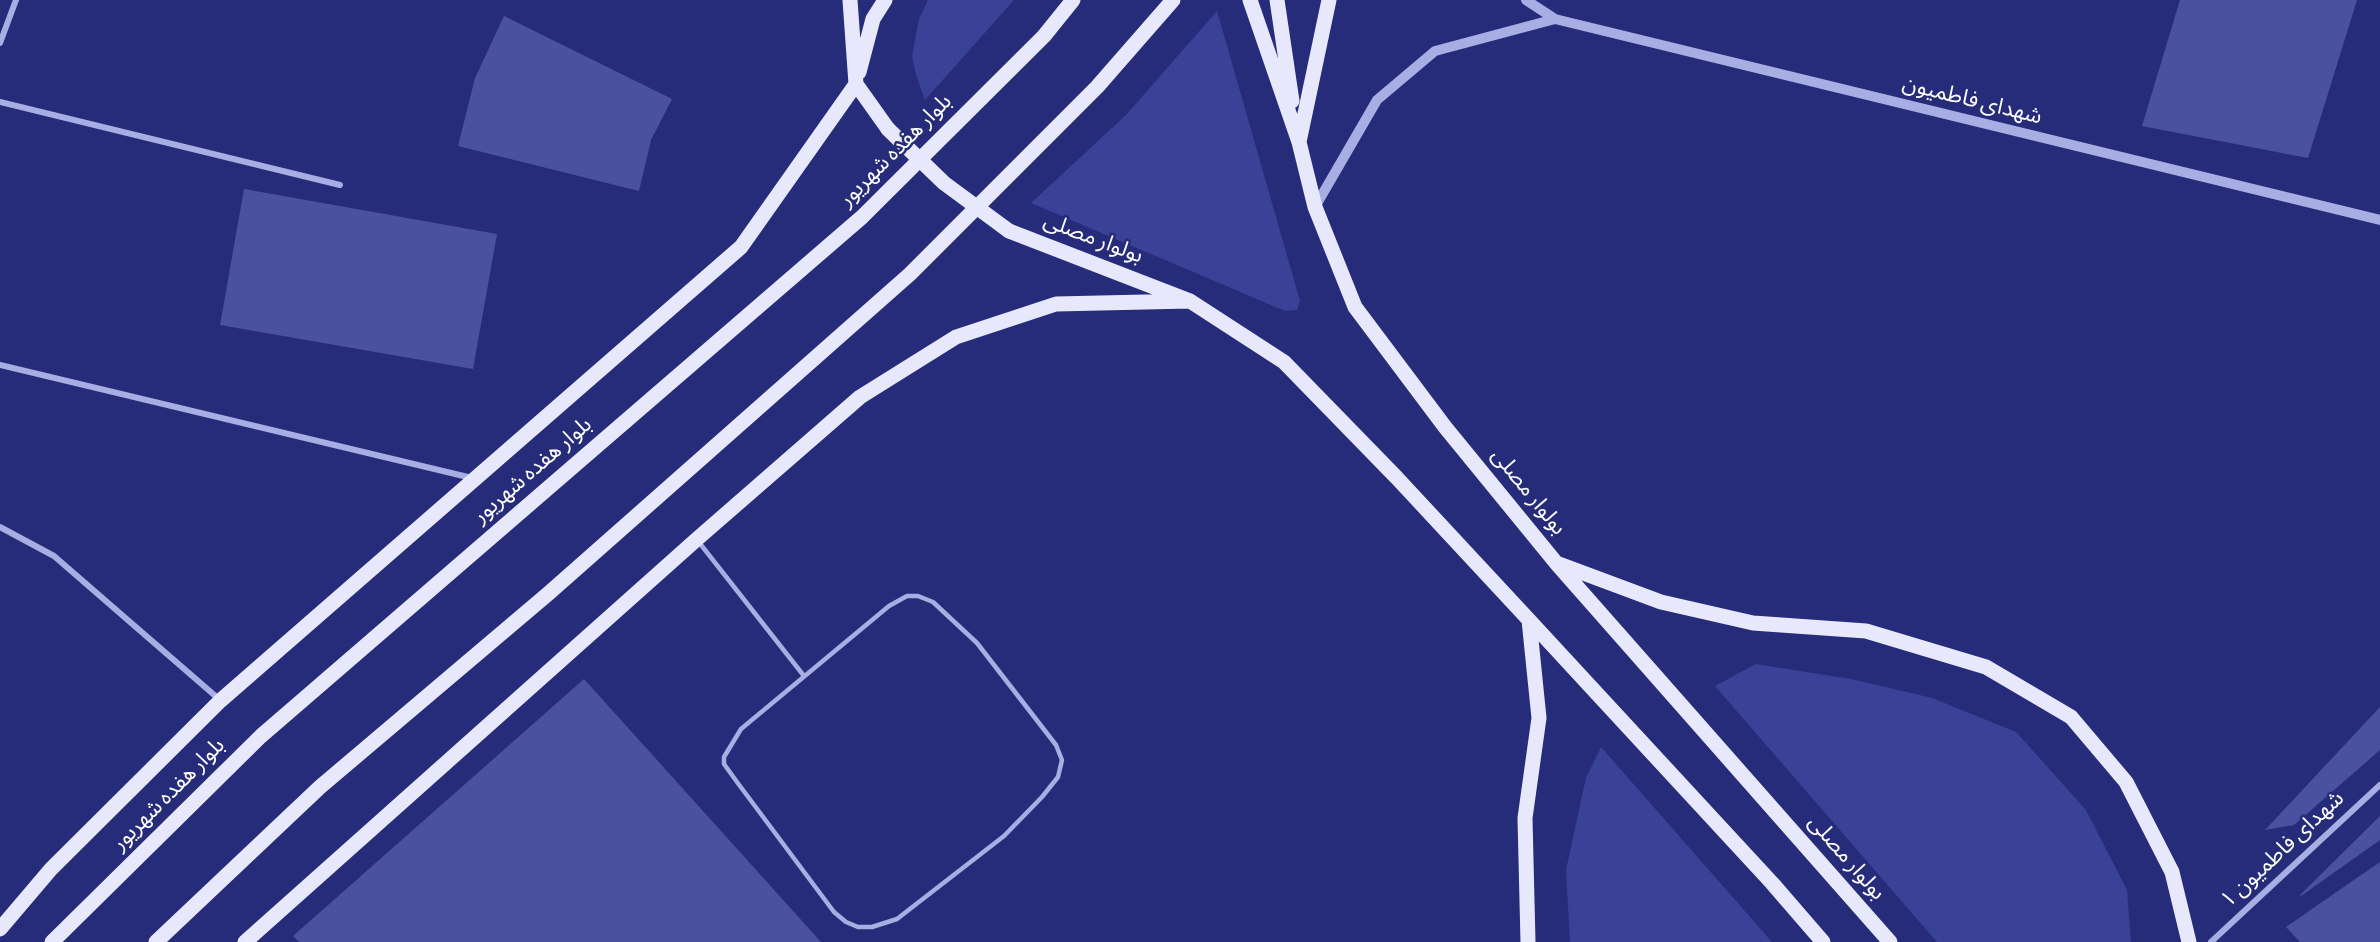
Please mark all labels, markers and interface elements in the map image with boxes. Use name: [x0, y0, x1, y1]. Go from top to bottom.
street label: شهدای فاطمیون: [1899, 71, 2045, 131]
street label: بلوار هفده شهریور: [834, 89, 958, 213]
street label: بولوار مصلی: [1040, 208, 1146, 270]
street label: بلوار هفده شهریور: [468, 412, 598, 530]
street label: بولوار مصلی: [1485, 443, 1571, 541]
street label: بلوار هفده شهریور: [107, 733, 231, 857]
street label: شهدای فاطمیون ۱: [2216, 786, 2350, 914]
street label: بولوار مصلی: [1802, 810, 1890, 906]

